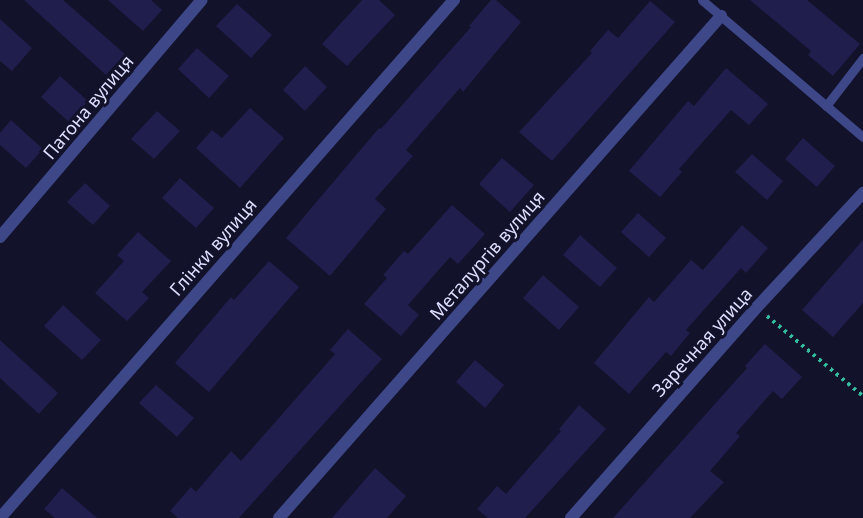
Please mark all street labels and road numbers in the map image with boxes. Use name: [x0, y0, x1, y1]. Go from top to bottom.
street label: Патона вулиця: [38, 51, 138, 163]
street label: Металургів вулиця: [425, 186, 549, 324]
street label: Глінки вулиця: [165, 194, 261, 300]
street label: Заречная улица: [648, 283, 756, 401]

